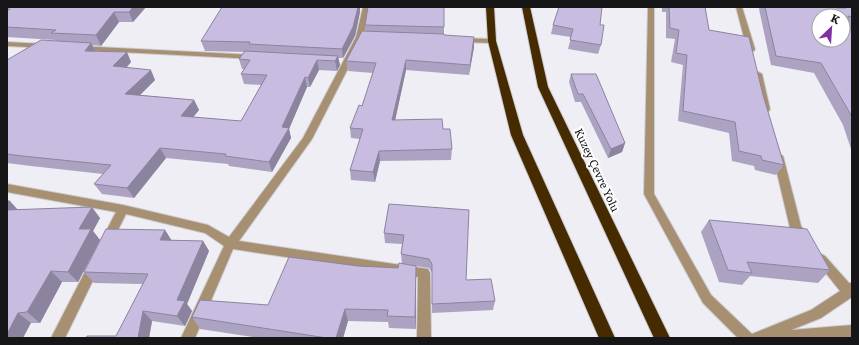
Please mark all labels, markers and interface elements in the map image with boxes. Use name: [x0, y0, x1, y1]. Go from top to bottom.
north arrow: [811, 8, 851, 48]
text: K: [828, 9, 843, 27]
street label: Kuzey Çevre Yolu: [572, 125, 624, 214]

